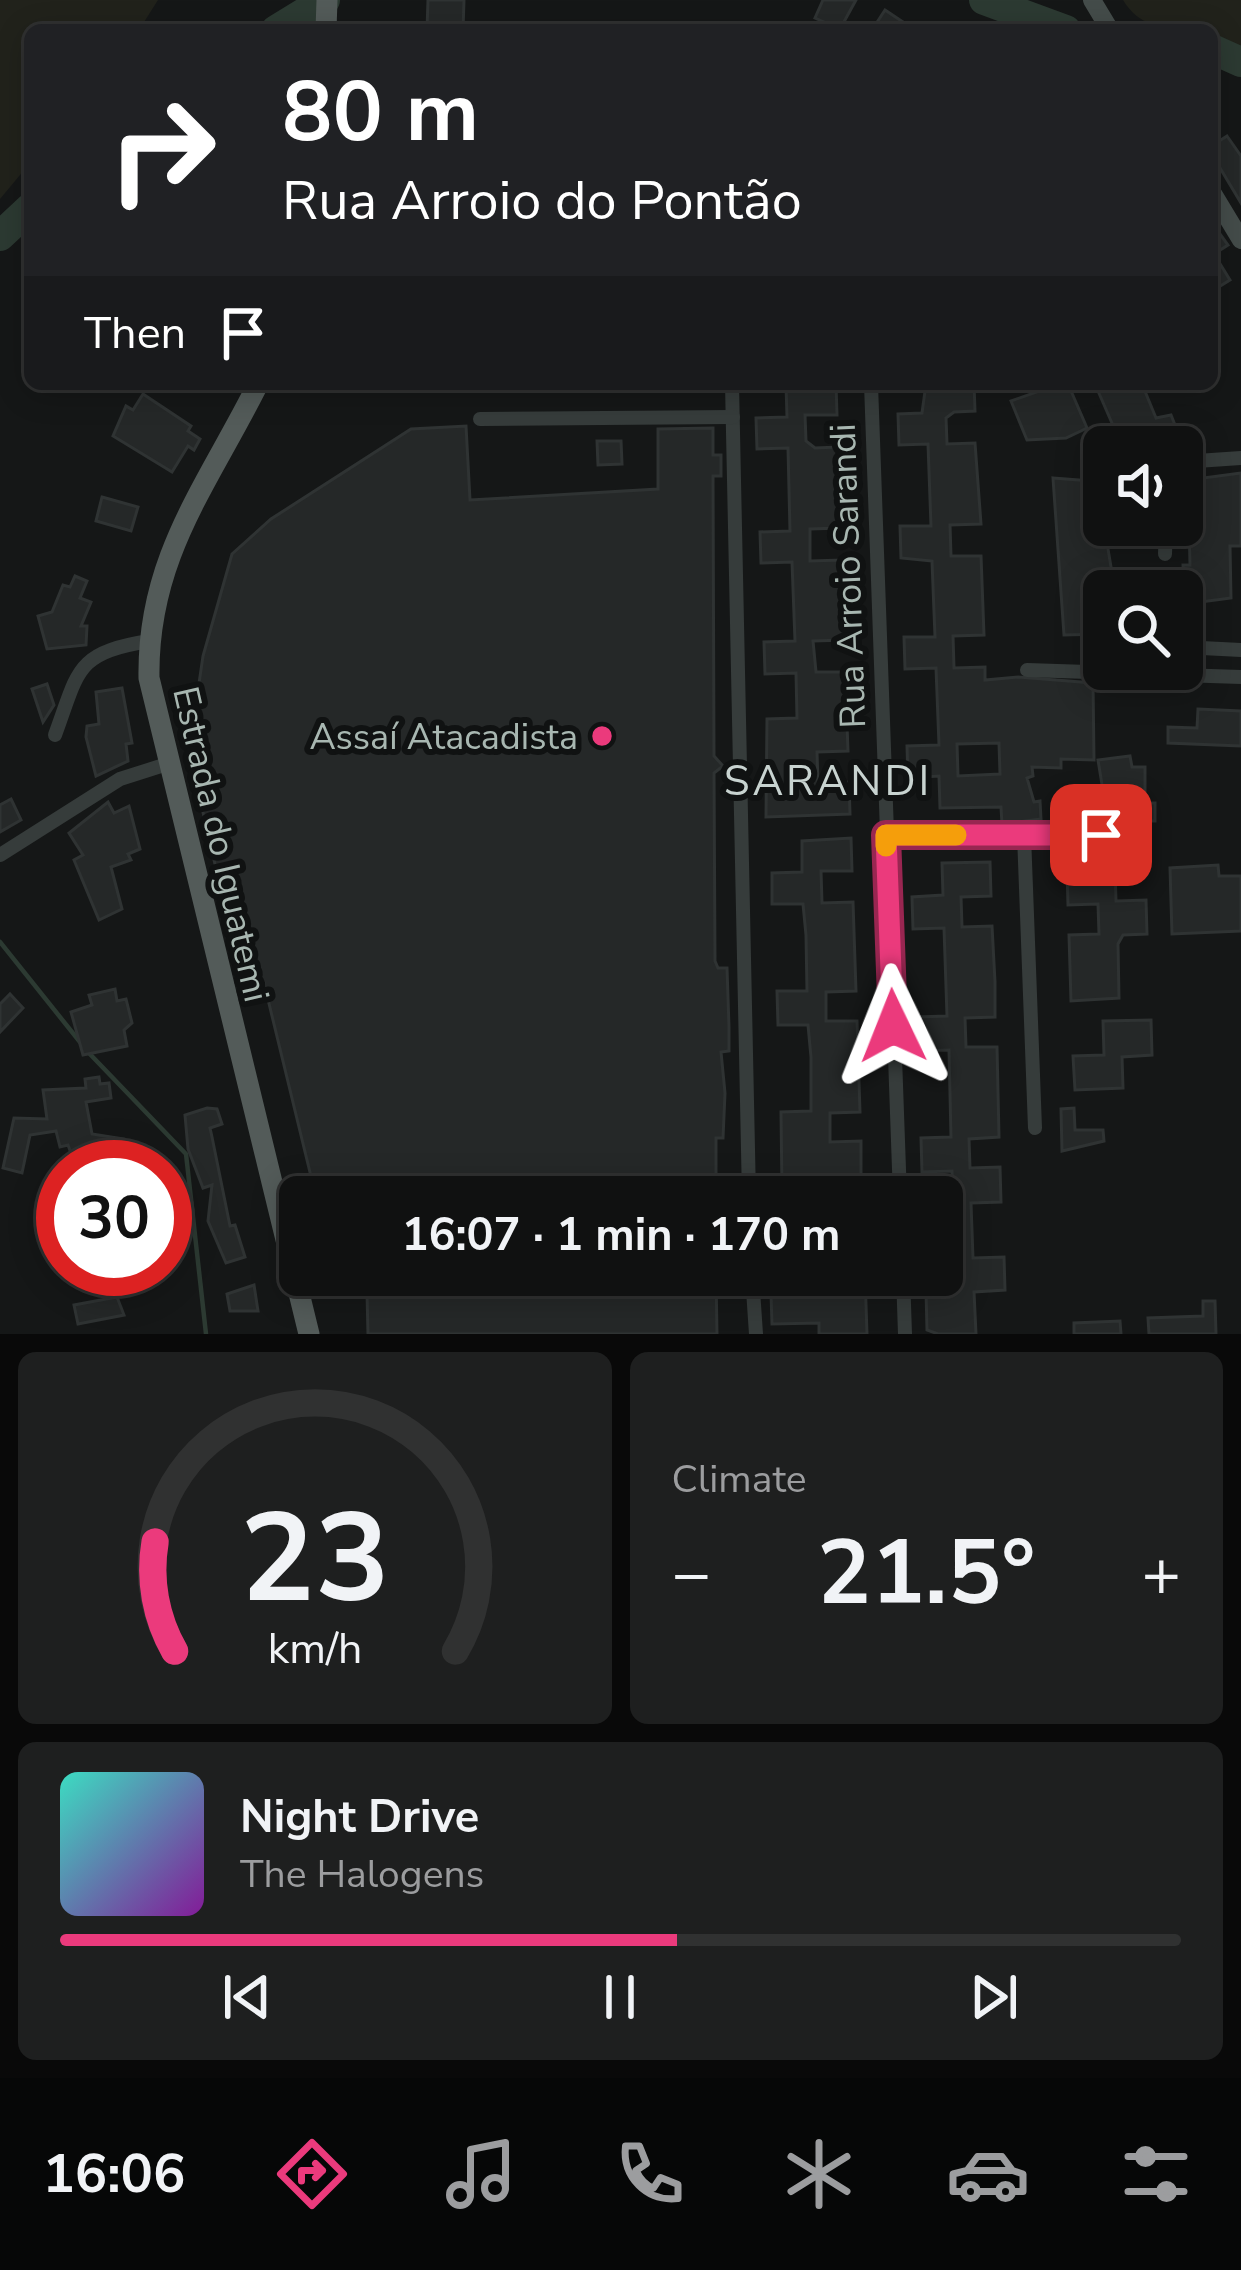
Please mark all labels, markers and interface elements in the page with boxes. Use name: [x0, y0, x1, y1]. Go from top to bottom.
text: 80 m: [282, 55, 479, 170]
icon: right: [84, 72, 240, 228]
text: Rua Arroio do Pontão: [282, 164, 802, 238]
icon: arrive: [210, 300, 276, 366]
text: Then: [84, 303, 186, 364]
street label: Rua Arroio Sarandi: [819, 423, 878, 729]
map controls: [1083, 426, 1203, 690]
button: sound: [1083, 426, 1203, 546]
button: search: [1083, 570, 1203, 690]
street label: Estrada do Iguatemi: [160, 682, 281, 1007]
place label: Assaí Atacadista: [309, 713, 578, 762]
marker: Assaí Atacadista: [589, 723, 615, 749]
district label: SARANDI: [724, 753, 932, 810]
pin: [1050, 784, 1152, 886]
icon: arrive: [1068, 802, 1134, 868]
position arrow: [830, 963, 956, 1089]
speed limit sign: 30: [36, 1140, 192, 1296]
text: 16:07 · 1 min · 170 m: [401, 1205, 841, 1266]
text: Climate: [672, 1453, 807, 1506]
text: 23: [240, 1474, 390, 1644]
text: 21.5°: [817, 1512, 1035, 1635]
text: −: [672, 1529, 711, 1619]
text: +: [1141, 1529, 1181, 1619]
text: km/h: [267, 1620, 362, 1678]
text: Night Drive: [240, 1787, 479, 1848]
text: The Halogens: [240, 1848, 484, 1901]
icon: previous: [214, 1964, 280, 2030]
icon: pause: [587, 1964, 653, 2030]
icon: next: [961, 1964, 1027, 2030]
icon: directions: [270, 2132, 354, 2216]
icon: music: [439, 2132, 523, 2216]
icon: phone: [608, 2132, 692, 2216]
icon: climate: [777, 2132, 861, 2216]
icon: car: [946, 2132, 1030, 2216]
icon: filters: [1114, 2132, 1198, 2216]
text: 16:06: [42, 2137, 185, 2211]

